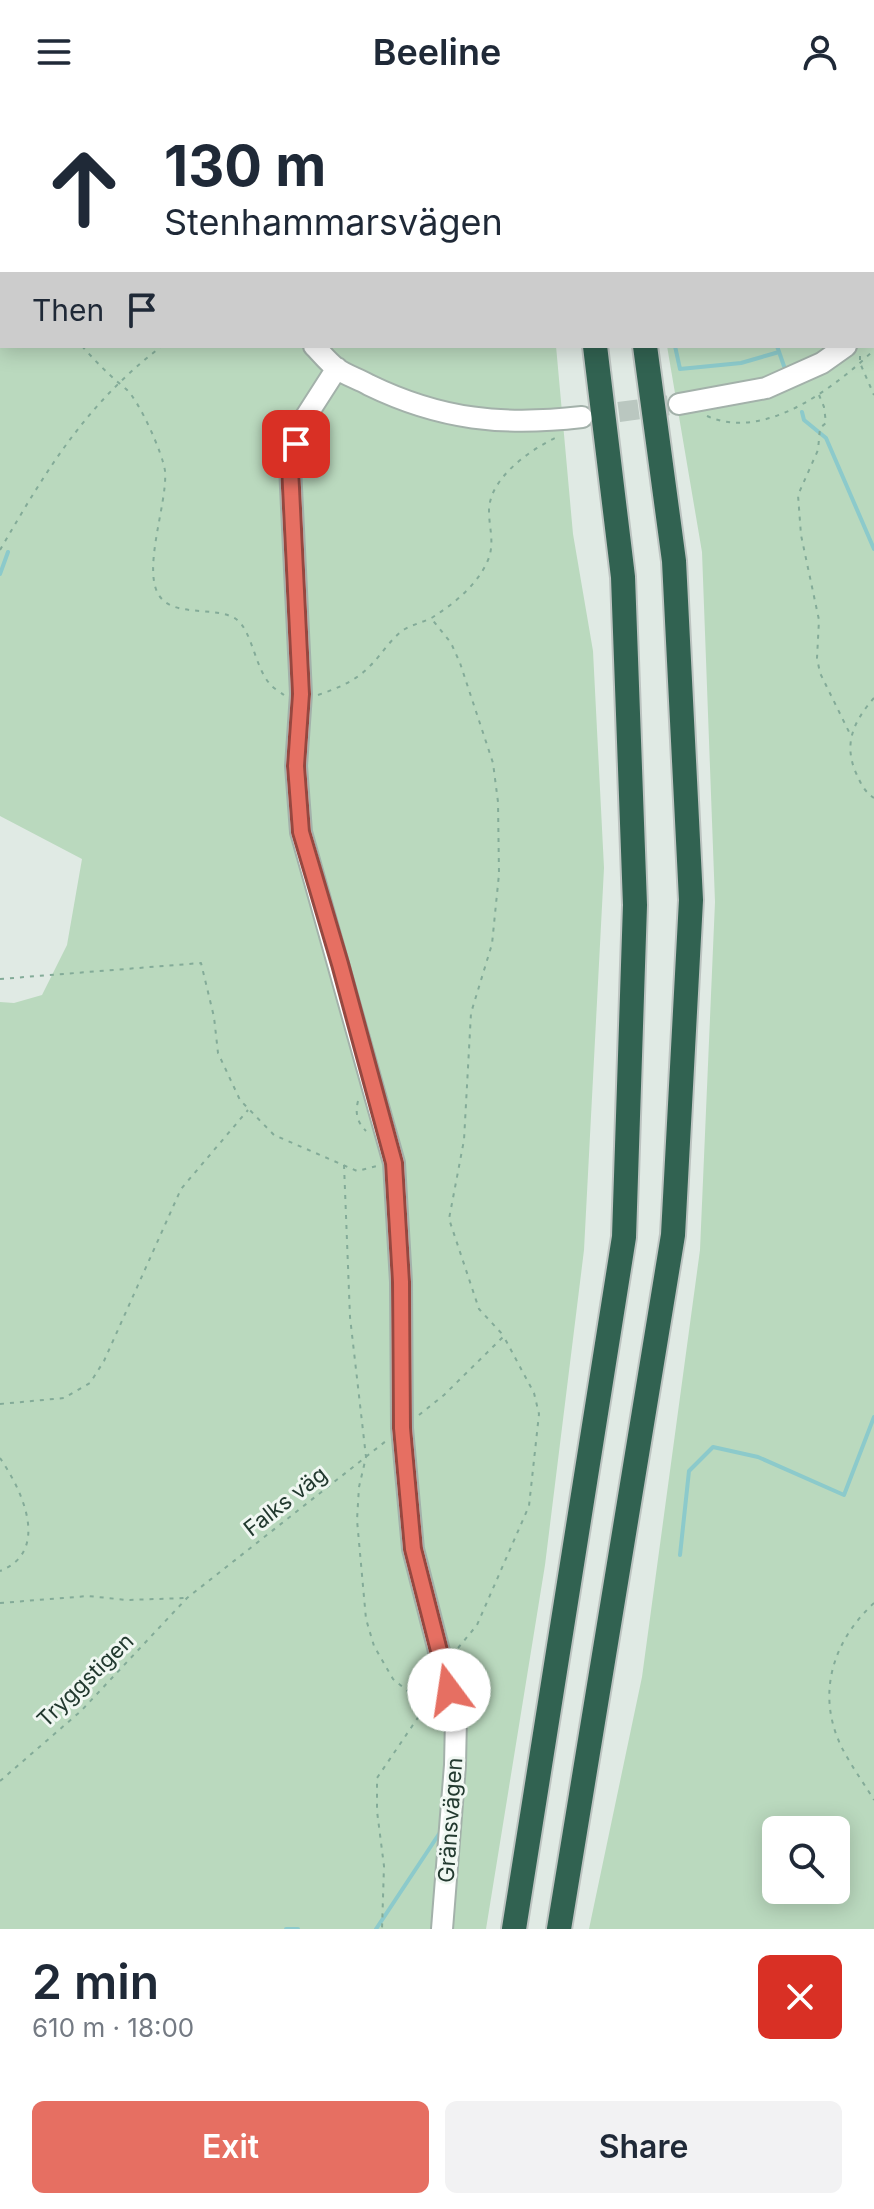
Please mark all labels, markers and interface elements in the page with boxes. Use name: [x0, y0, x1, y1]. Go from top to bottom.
icon: menu: [32, 30, 76, 74]
text: Beeline: [373, 30, 501, 74]
icon: person: [798, 30, 842, 74]
text: 130 m: [164, 132, 326, 200]
icon: ahead: [32, 136, 136, 240]
text: Stenhammarsvägen: [164, 200, 503, 244]
icon: arrive: [120, 288, 164, 332]
text: Then: [32, 292, 104, 328]
pin: [262, 410, 330, 478]
icon: arrive: [274, 422, 318, 466]
street label: Falks väg: [238, 1461, 332, 1541]
street label: Tryggstigen: [31, 1628, 139, 1732]
position arrow: [407, 1648, 491, 1732]
street label: Gränsvägen: [433, 1756, 467, 1884]
map controls: [762, 1816, 850, 1904]
button: search: [762, 1816, 850, 1904]
text: 2 min: [32, 1952, 159, 2011]
button: close: [758, 1955, 842, 2039]
text: 610 m · 18:00: [32, 2012, 194, 2043]
button: Exit: [32, 2101, 429, 2193]
button: Share: [445, 2101, 842, 2193]

